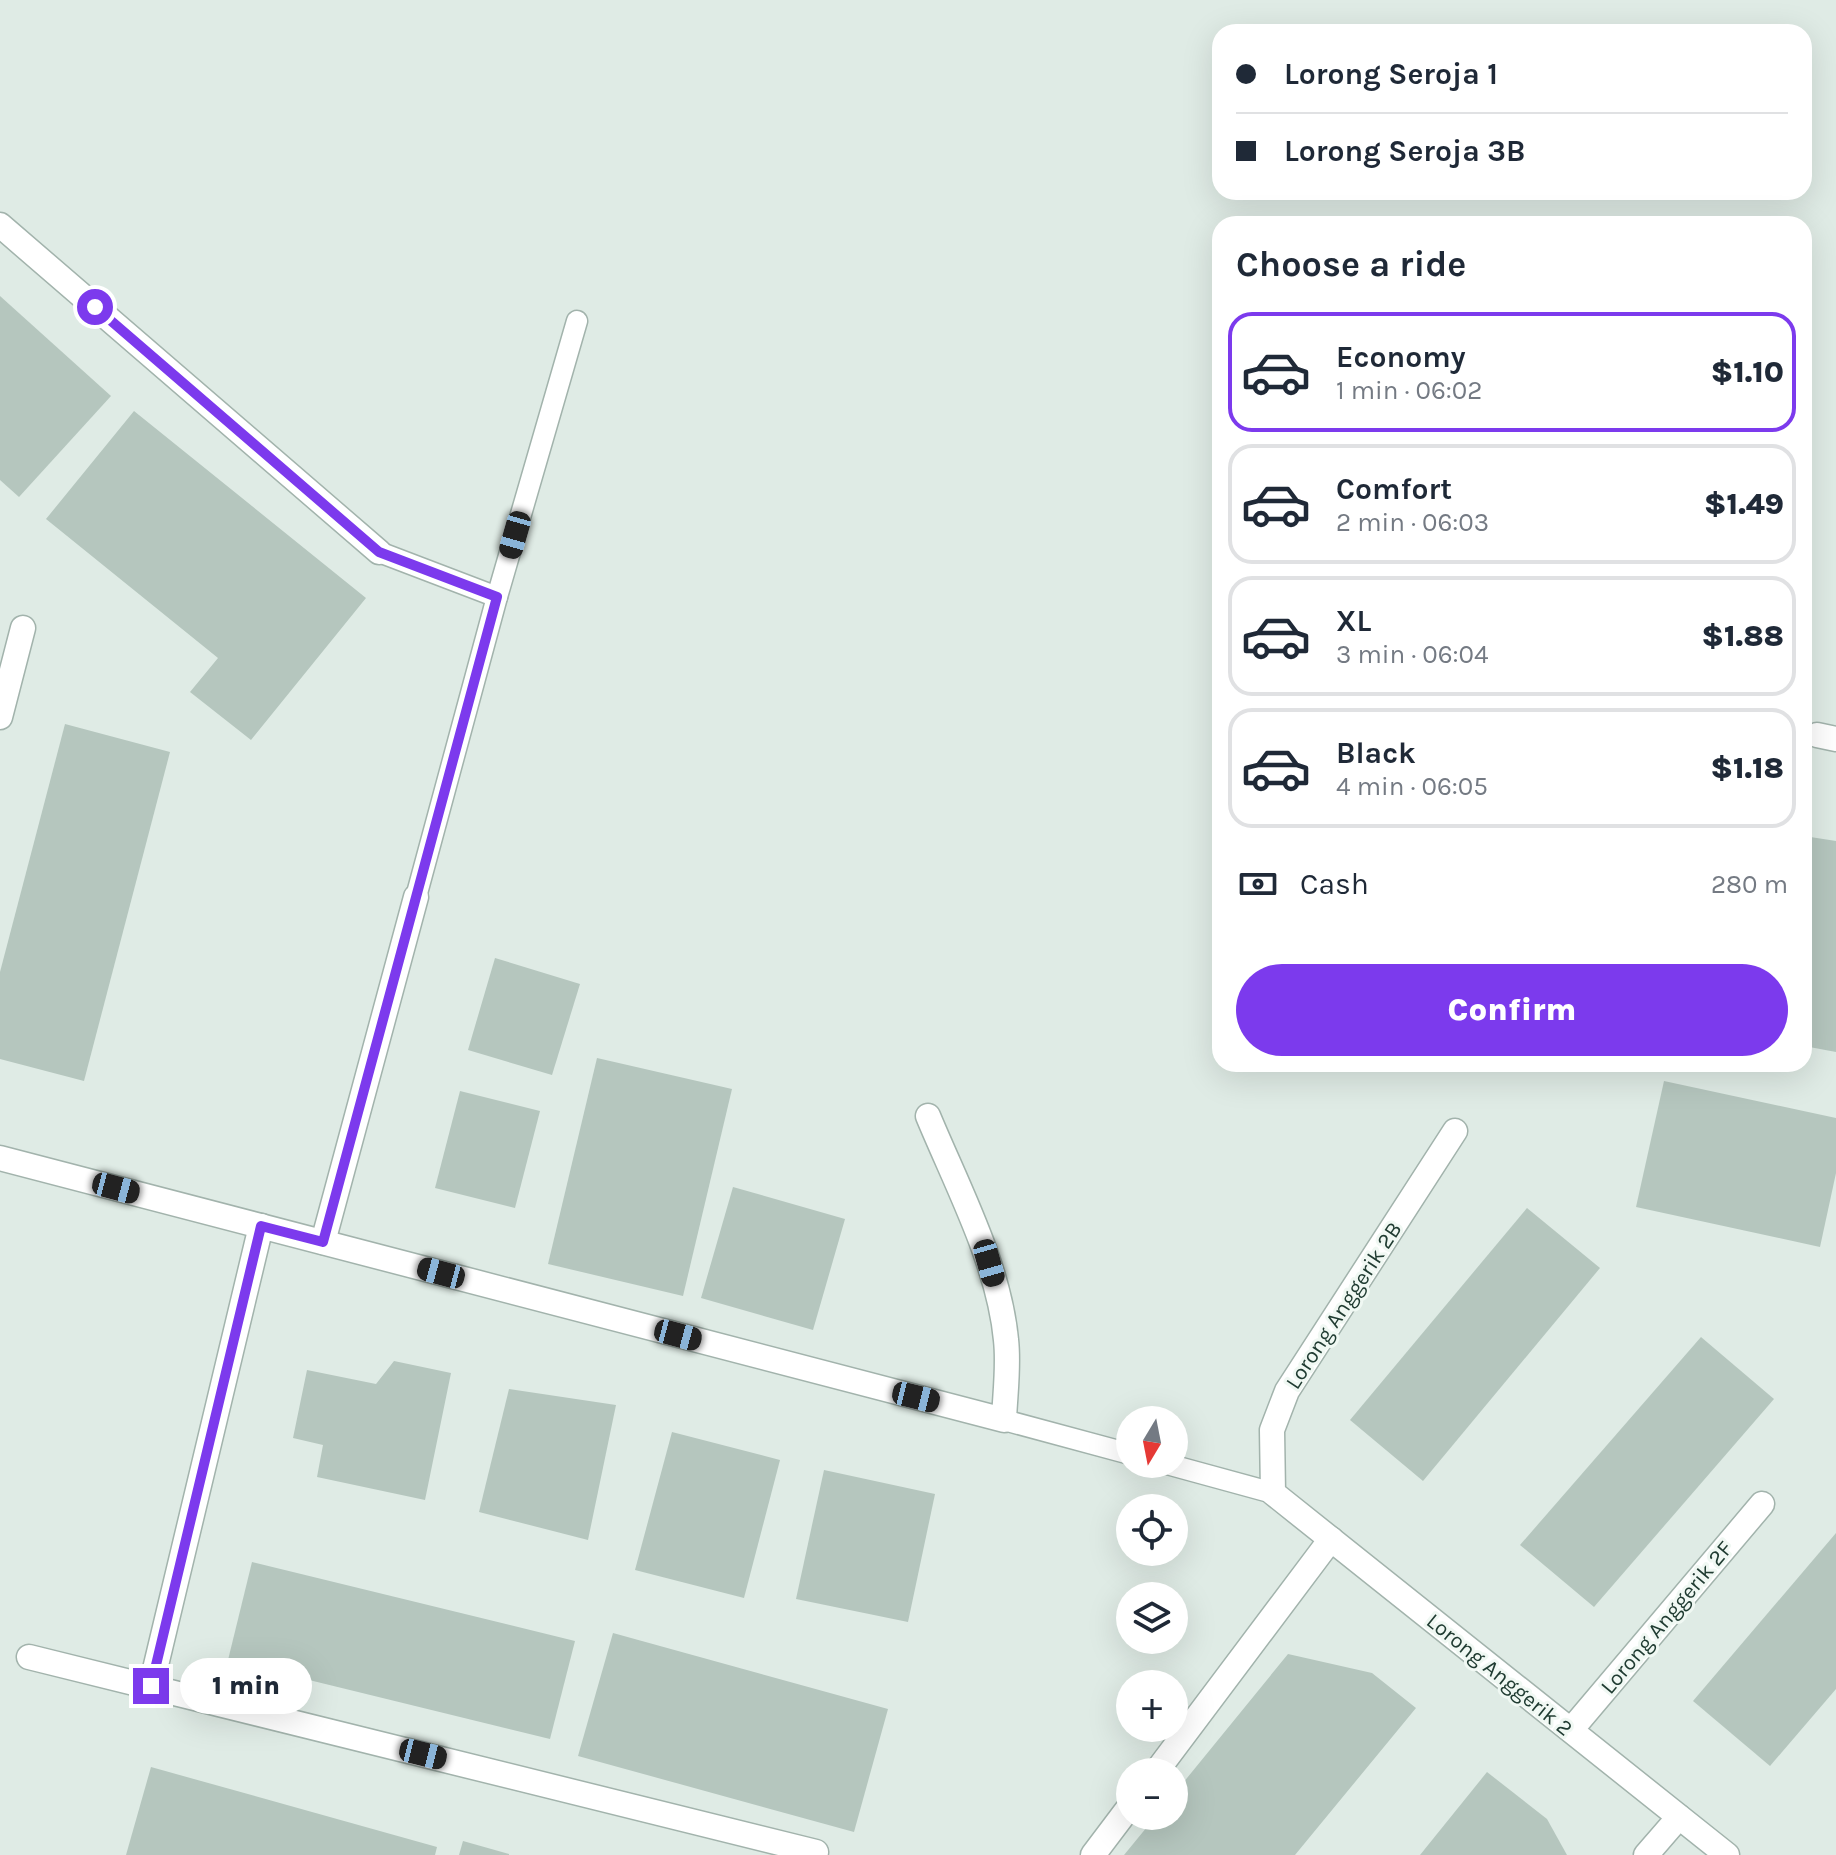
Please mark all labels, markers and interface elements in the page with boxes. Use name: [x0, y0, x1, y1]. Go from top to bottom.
text: Lorong Seroja 1: [1284, 56, 1498, 92]
text: Lorong Seroja 3B: [1284, 133, 1525, 169]
text: Choose a ride: [1236, 243, 1466, 285]
route start: [77, 289, 113, 325]
icon: car: [1240, 336, 1312, 408]
text: Economy: [1336, 339, 1466, 375]
text: $1.10: [1711, 354, 1784, 390]
text: 1 min · 06:02: [1336, 375, 1482, 406]
icon: car: [1240, 468, 1312, 540]
text: Comfort: [1336, 471, 1452, 507]
text: $1.49: [1704, 486, 1784, 522]
text: 2 min · 06:03: [1336, 507, 1489, 538]
car: [497, 509, 533, 561]
icon: car: [1240, 600, 1312, 672]
text: XL: [1336, 603, 1371, 639]
text: $1.88: [1702, 618, 1784, 654]
text: 3 min · 06:04: [1336, 639, 1489, 670]
icon: car: [1240, 732, 1312, 804]
text: Black: [1336, 735, 1416, 771]
text: $1.18: [1710, 750, 1784, 786]
text: 4 min · 06:05: [1336, 771, 1488, 802]
icon: cash: [1236, 862, 1280, 906]
text: Cash: [1300, 866, 1369, 902]
text: 280 m: [1711, 869, 1788, 900]
button: Confirm: [1236, 964, 1788, 1056]
car: [90, 1170, 142, 1206]
street label: Lorong Anggerik 2B: [1280, 1217, 1408, 1394]
car: [971, 1237, 1007, 1289]
car: [415, 1255, 467, 1291]
car: [652, 1317, 704, 1353]
car: [890, 1380, 942, 1414]
north arrow: [1116, 1406, 1188, 1478]
map controls: [1116, 1406, 1188, 1830]
button: locate: [1116, 1494, 1188, 1566]
street label: Lorong Anggerik 2F: [1595, 1536, 1738, 1699]
button: layers: [1116, 1582, 1188, 1654]
street label: Lorong Anggerik 2: [1421, 1608, 1578, 1742]
callout: 1 min: [179, 1658, 311, 1714]
route end: [133, 1668, 169, 1704]
text: 1 min: [212, 1670, 280, 1701]
button: +: [1116, 1670, 1188, 1742]
car: [397, 1737, 449, 1771]
button: −: [1116, 1758, 1188, 1830]

